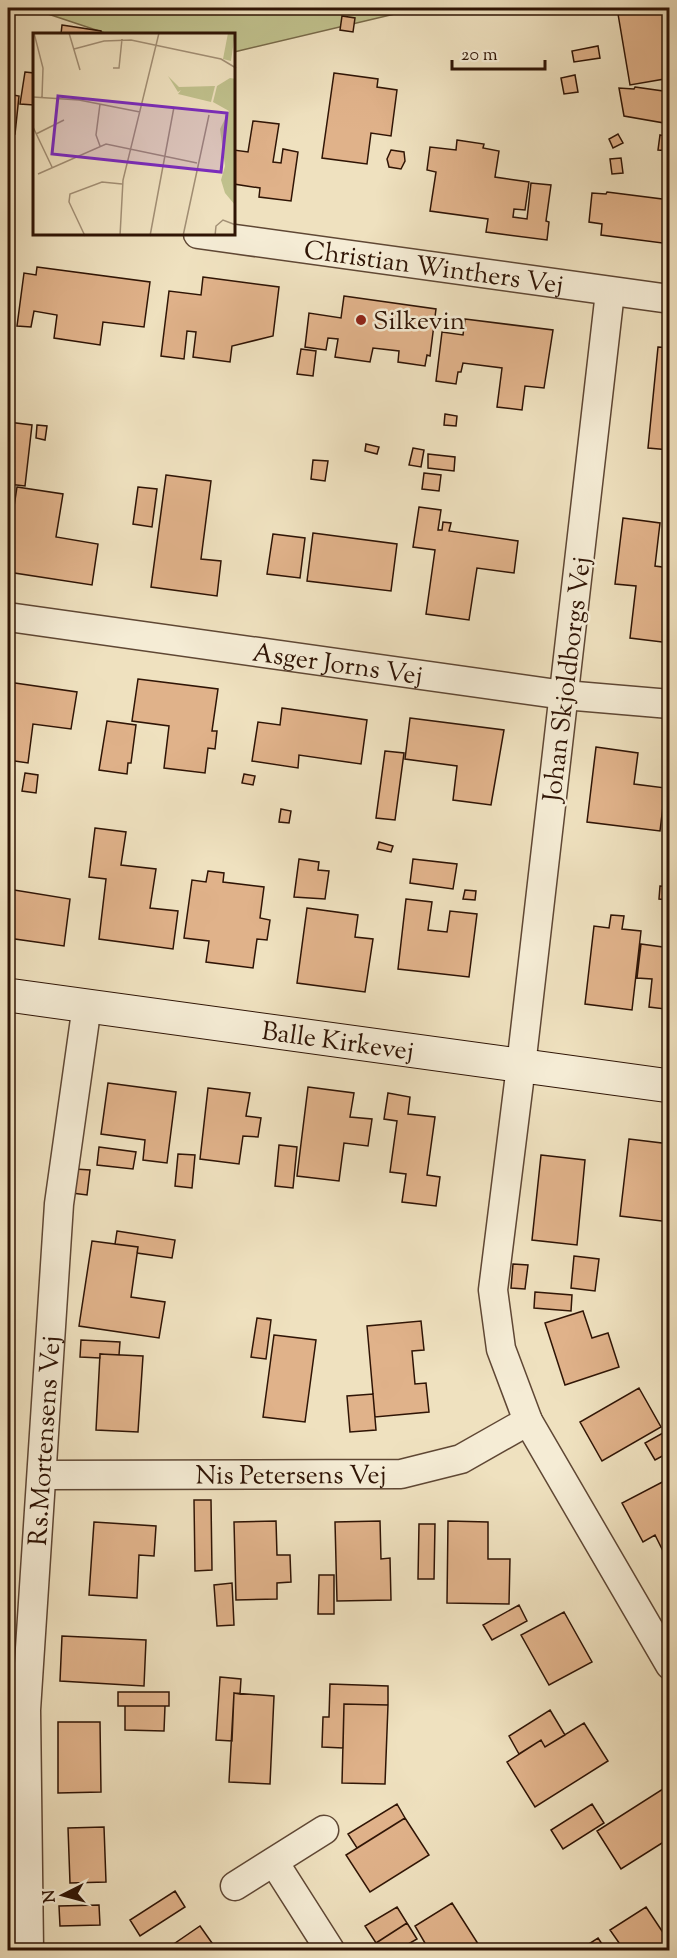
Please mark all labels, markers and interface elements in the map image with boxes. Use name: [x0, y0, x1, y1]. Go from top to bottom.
inset map: [33, 33, 236, 236]
scale bar: [452, 33, 545, 71]
text: 20 m: [461, 43, 498, 69]
street label: Christian Winthers Vej: [301, 233, 566, 305]
place label: Silkevin: [373, 304, 465, 341]
marker: Silkevin: [354, 313, 368, 327]
street label: Johan Skjoldborgs Vej: [535, 555, 602, 806]
street label: Asger Jorns Vej: [250, 635, 425, 696]
street label: Balle Kirkevej: [259, 1014, 416, 1072]
street label: Rs.Mortensens Vej: [21, 1335, 71, 1547]
street label: Nis Petersens Vej: [195, 1458, 387, 1496]
north arrow: [33, 1865, 93, 1925]
text: N: [38, 1889, 63, 1904]

